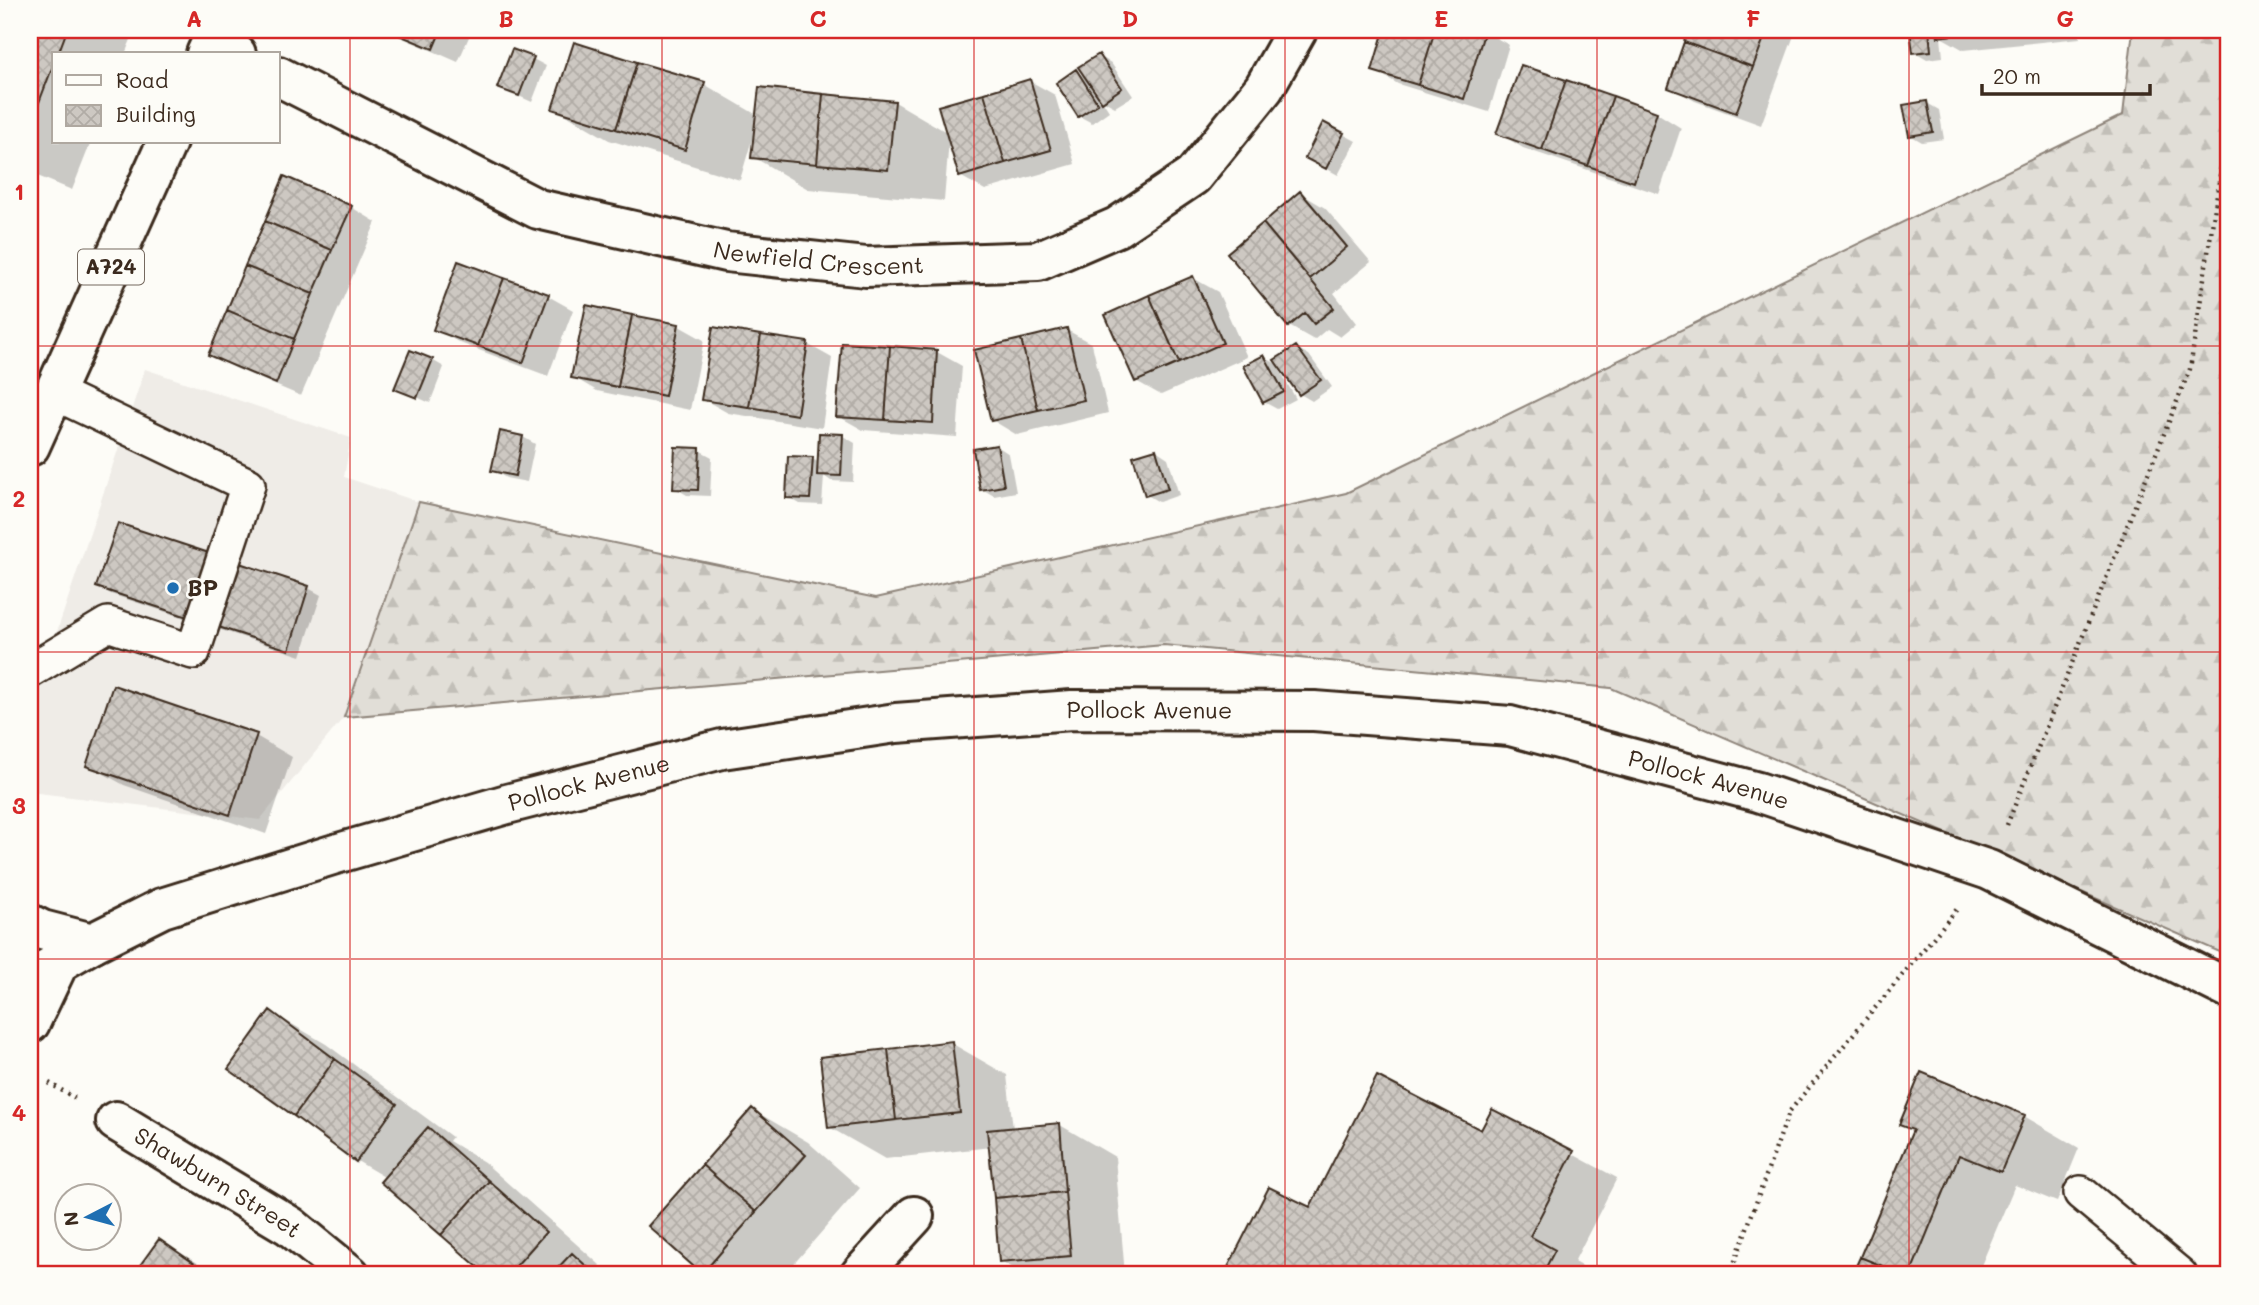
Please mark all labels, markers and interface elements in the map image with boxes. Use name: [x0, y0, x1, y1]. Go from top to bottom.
text: A: [186, 3, 202, 33]
text: B: [498, 3, 514, 33]
text: C: [809, 3, 827, 33]
text: D: [1122, 3, 1138, 33]
text: E: [1434, 3, 1448, 33]
text: F: [1746, 3, 1760, 33]
text: G: [2056, 3, 2074, 33]
legend: [52, 52, 280, 144]
scale bar: [1982, 52, 2150, 96]
text: 20 m: [1993, 62, 2041, 89]
text: Road: [116, 66, 168, 93]
text: Building: [116, 100, 196, 127]
text: 1: [14, 176, 24, 206]
street label: Newfield Crescent: [711, 234, 924, 281]
road number: A724: [78, 250, 144, 284]
text: 2: [13, 483, 25, 513]
place label: BP: [187, 572, 218, 602]
marker: BP: [165, 580, 181, 596]
street label: Pollock Avenue: [1066, 694, 1232, 725]
street label: Pollock Avenue: [1625, 742, 1793, 815]
street label: Pollock Avenue: [505, 747, 673, 817]
text: 3: [12, 790, 26, 820]
text: 4: [12, 1097, 26, 1127]
street label: Shawburn Street: [129, 1120, 309, 1244]
north arrow: [52, 1182, 122, 1252]
text: N: [57, 1210, 84, 1227]

